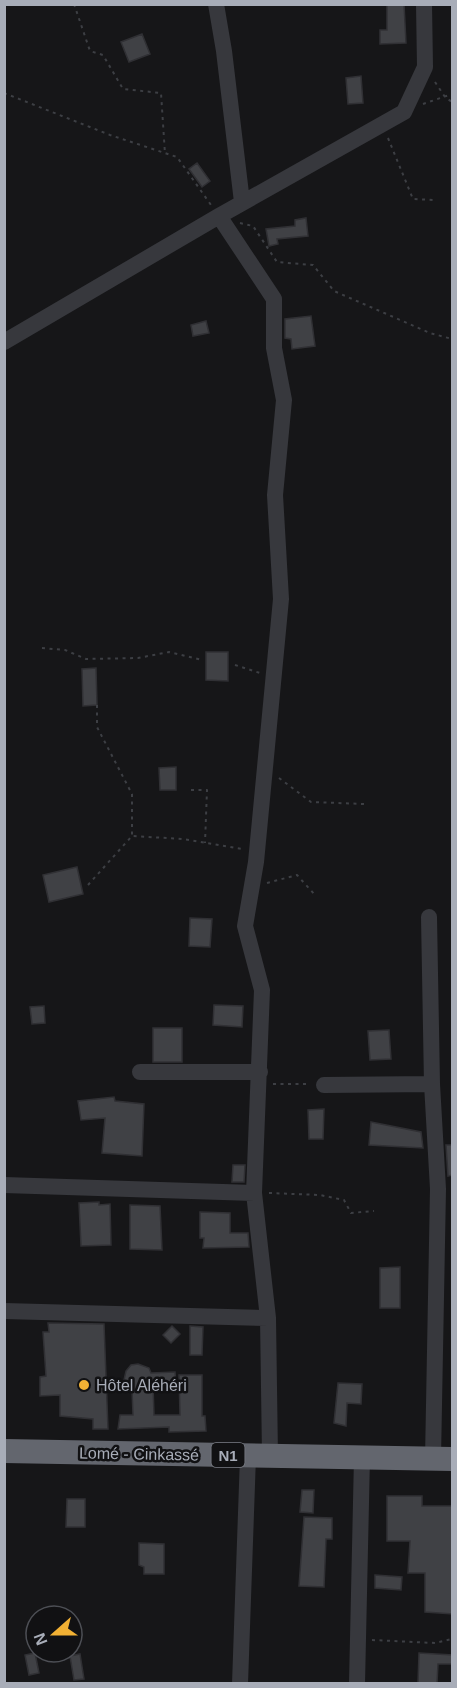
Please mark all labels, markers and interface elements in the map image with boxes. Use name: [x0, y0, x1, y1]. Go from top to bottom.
place label: Hôtel Aléhéri: [96, 1377, 187, 1394]
marker: Hôtel Aléhéri: [77, 1378, 91, 1392]
road number: N1: [212, 1443, 244, 1467]
street label: Lomé - Cinkassé: [79, 1444, 199, 1464]
north arrow: [24, 1604, 84, 1664]
text: N: [30, 1631, 50, 1648]

